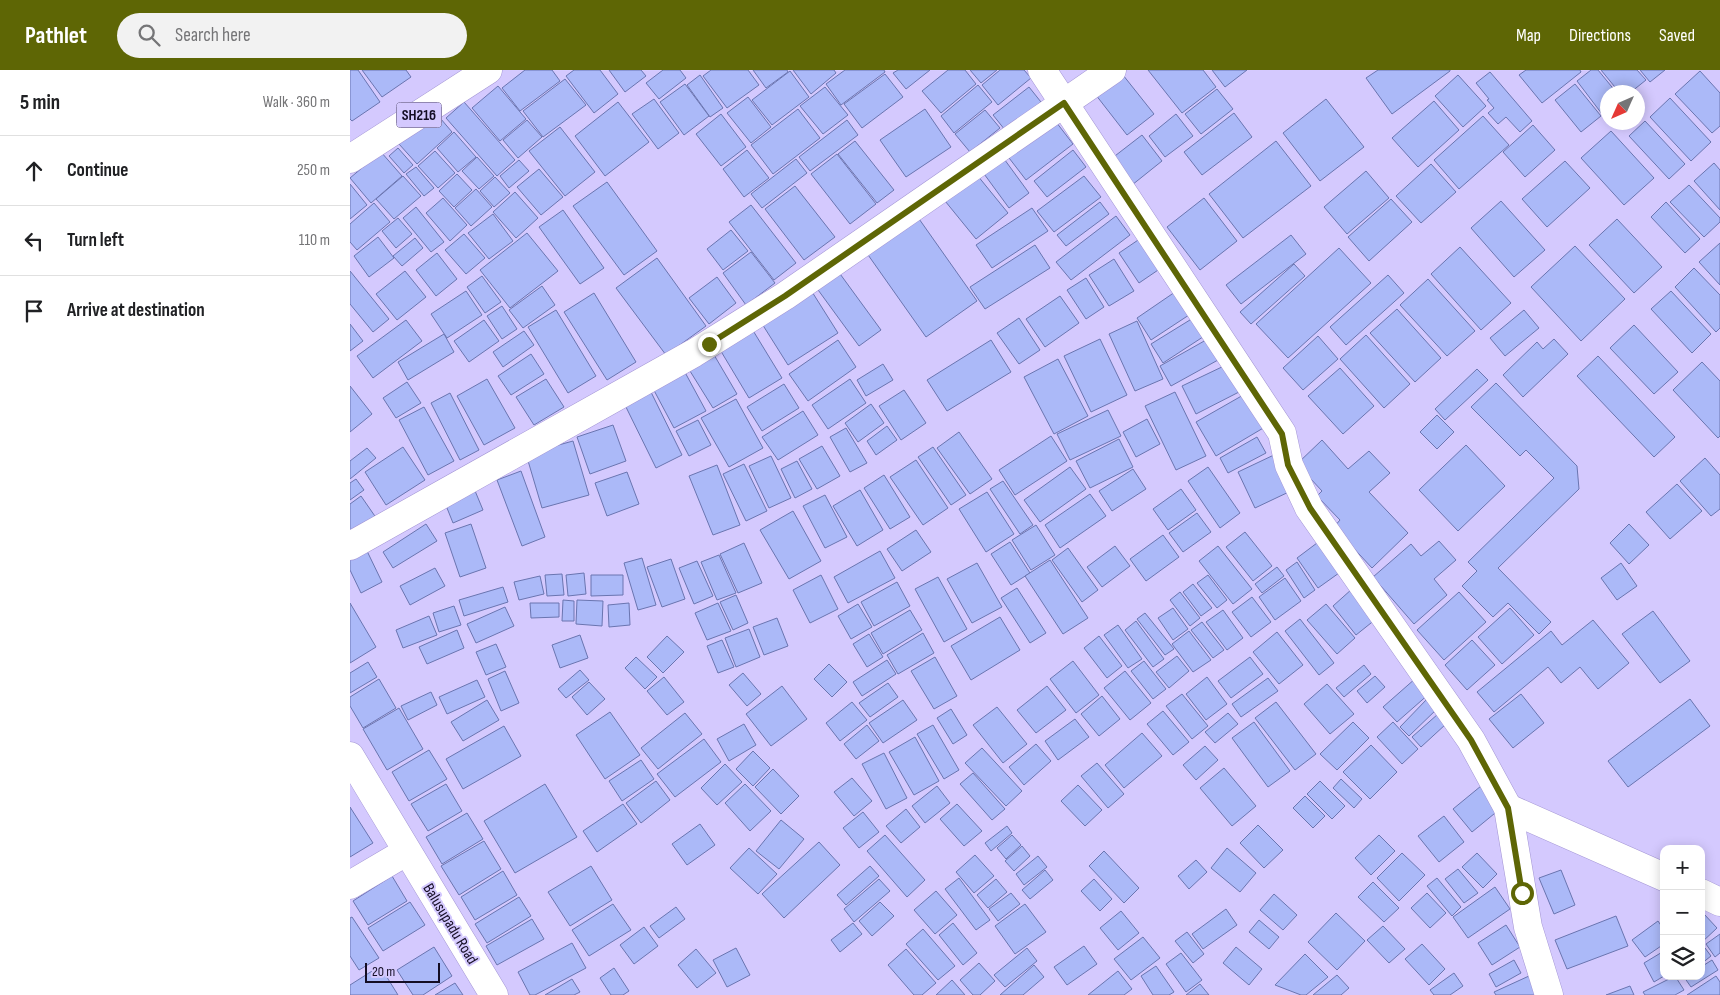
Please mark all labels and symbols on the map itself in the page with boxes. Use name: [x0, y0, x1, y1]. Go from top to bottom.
north arrow: [1600, 85, 1645, 130]
road number: SH216: [396, 102, 442, 128]
route end: [698, 333, 721, 356]
street label: Balusupadu Road: [418, 880, 482, 968]
route start: [1511, 882, 1534, 905]
scale bar: [365, 960, 440, 983]

